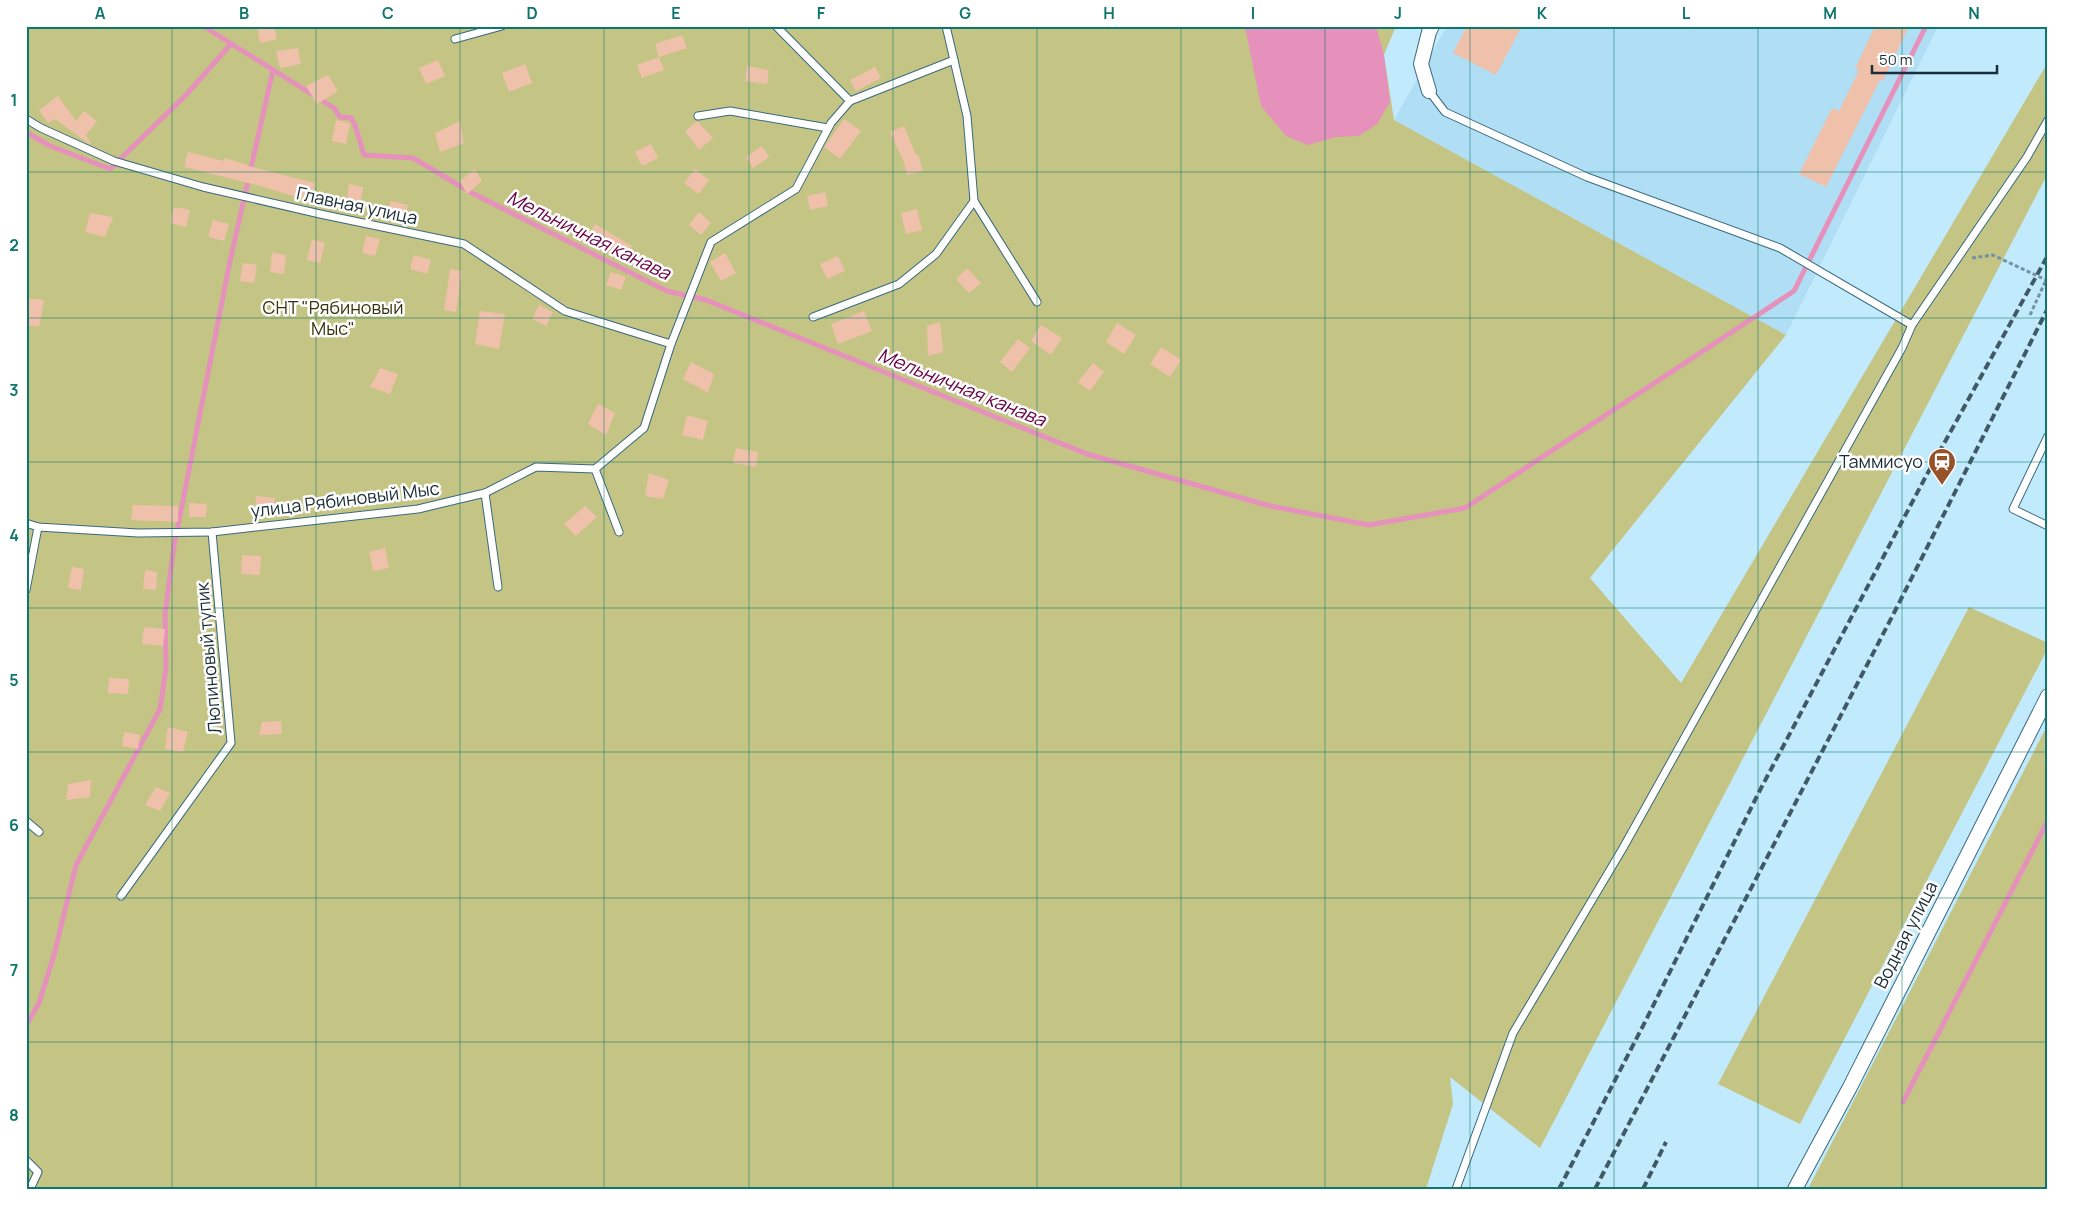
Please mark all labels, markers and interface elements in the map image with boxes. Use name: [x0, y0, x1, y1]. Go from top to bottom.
text: A: [95, 2, 106, 24]
text: B: [239, 2, 249, 24]
text: C: [382, 2, 394, 24]
text: D: [526, 2, 538, 24]
text: E: [671, 2, 681, 24]
text: F: [817, 2, 826, 24]
text: G: [959, 2, 971, 24]
text: H: [1103, 2, 1115, 24]
text: I: [1251, 2, 1255, 24]
text: J: [1394, 2, 1402, 24]
text: K: [1537, 2, 1548, 24]
text: L: [1682, 2, 1691, 24]
text: M: [1823, 2, 1837, 24]
text: N: [1968, 2, 1980, 24]
scale bar: [1872, 42, 1996, 74]
text: 50 m: [1879, 49, 1913, 70]
text: 1: [10, 89, 18, 111]
street label: Главная улица: [294, 180, 420, 230]
water label: Мельничная канава: [503, 184, 676, 287]
text: 2: [9, 234, 19, 256]
park label: СНТ "Рябиновый Мыс": [263, 295, 403, 340]
water label: Мельничная канава: [874, 341, 1051, 433]
text: 3: [9, 379, 19, 401]
station icon: Таммисуо: [1927, 447, 1957, 486]
place label: Таммисуо: [1839, 449, 1923, 473]
street label: улица Рябиновый Мыс: [249, 476, 441, 522]
text: 4: [9, 524, 19, 546]
street label: Люпиновый тупик: [189, 580, 227, 735]
text: 5: [9, 669, 19, 691]
text: 6: [9, 814, 19, 836]
street label: Водная улица: [1868, 877, 1942, 992]
text: 7: [10, 959, 18, 981]
text: 8: [9, 1104, 19, 1126]

